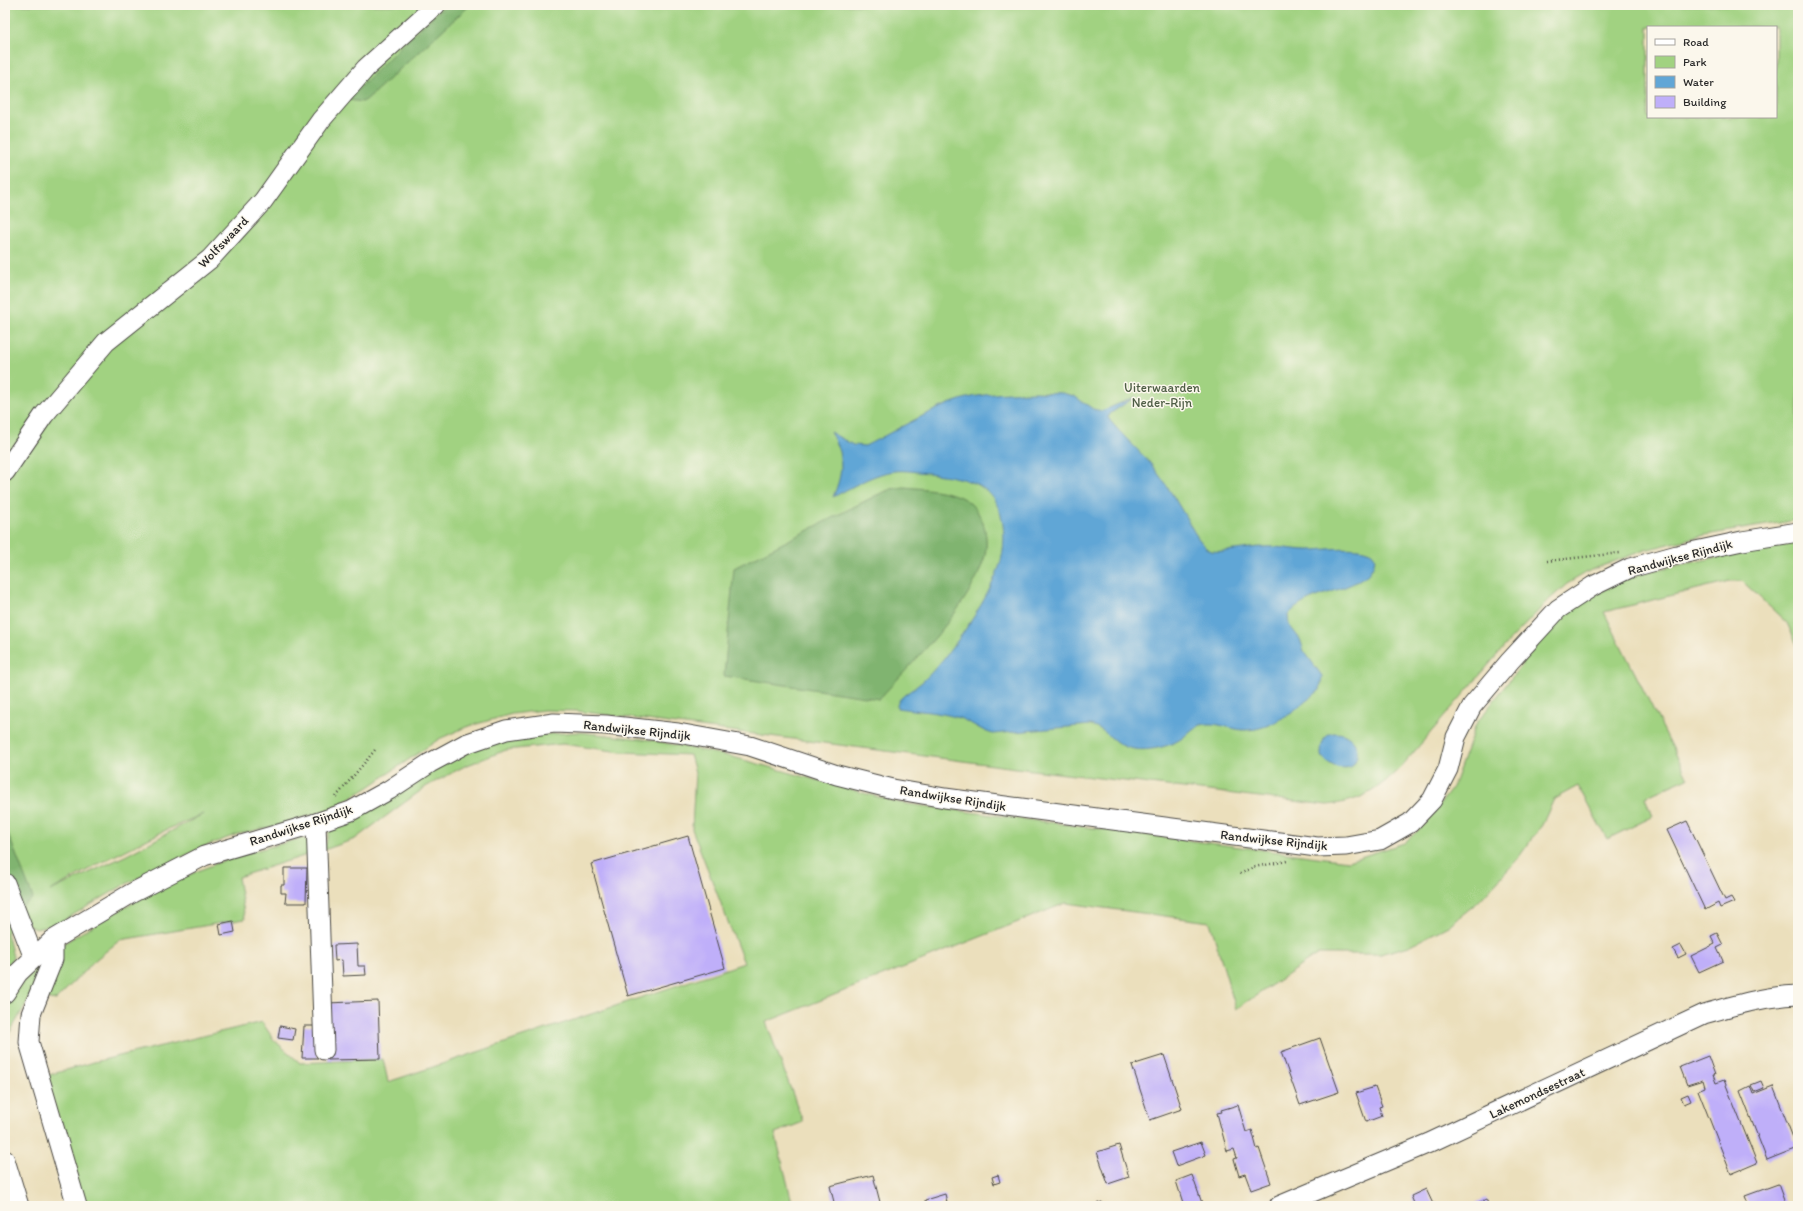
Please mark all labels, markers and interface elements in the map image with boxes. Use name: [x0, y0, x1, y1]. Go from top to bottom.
legend: [1647, 26, 1777, 118]
text: Road: [1683, 35, 1709, 49]
text: Park: [1683, 55, 1707, 69]
text: Water: [1683, 75, 1714, 89]
text: Building: [1683, 95, 1727, 109]
street label: Wolfswaard: [195, 213, 251, 271]
park label: Uiterwaarden Neder-Rijn: [1124, 380, 1201, 410]
street label: Randwijkse Rijndijk: [1626, 536, 1734, 578]
street label: Randwijkse Rijndijk: [583, 717, 692, 743]
street label: Randwijkse Rijndijk: [899, 782, 1008, 814]
street label: Randwijkse Rijndijk: [248, 801, 355, 849]
street label: Randwijkse Rijndijk: [1220, 827, 1329, 853]
street label: Lakemondsestraat: [1487, 1064, 1587, 1122]

